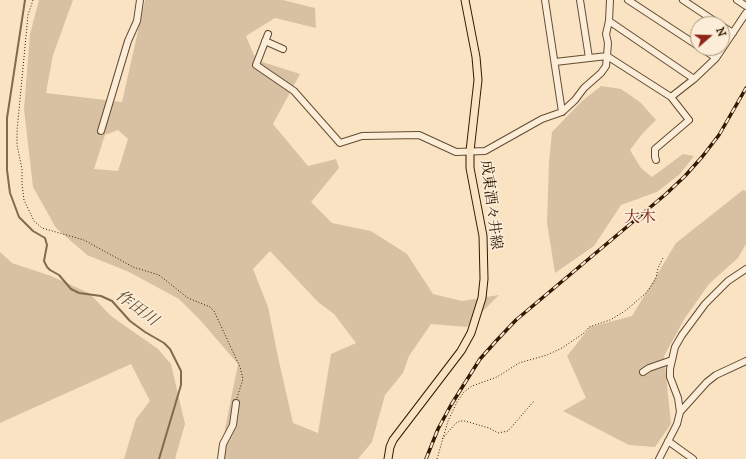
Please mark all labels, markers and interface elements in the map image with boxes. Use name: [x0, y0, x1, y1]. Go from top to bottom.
north arrow: [690, 16, 730, 56]
text: N: [712, 26, 728, 39]
street label: 成東酒々井線: [476, 159, 504, 251]
district label: 大木: [624, 209, 656, 229]
water label: 作田川: [111, 287, 161, 331]

